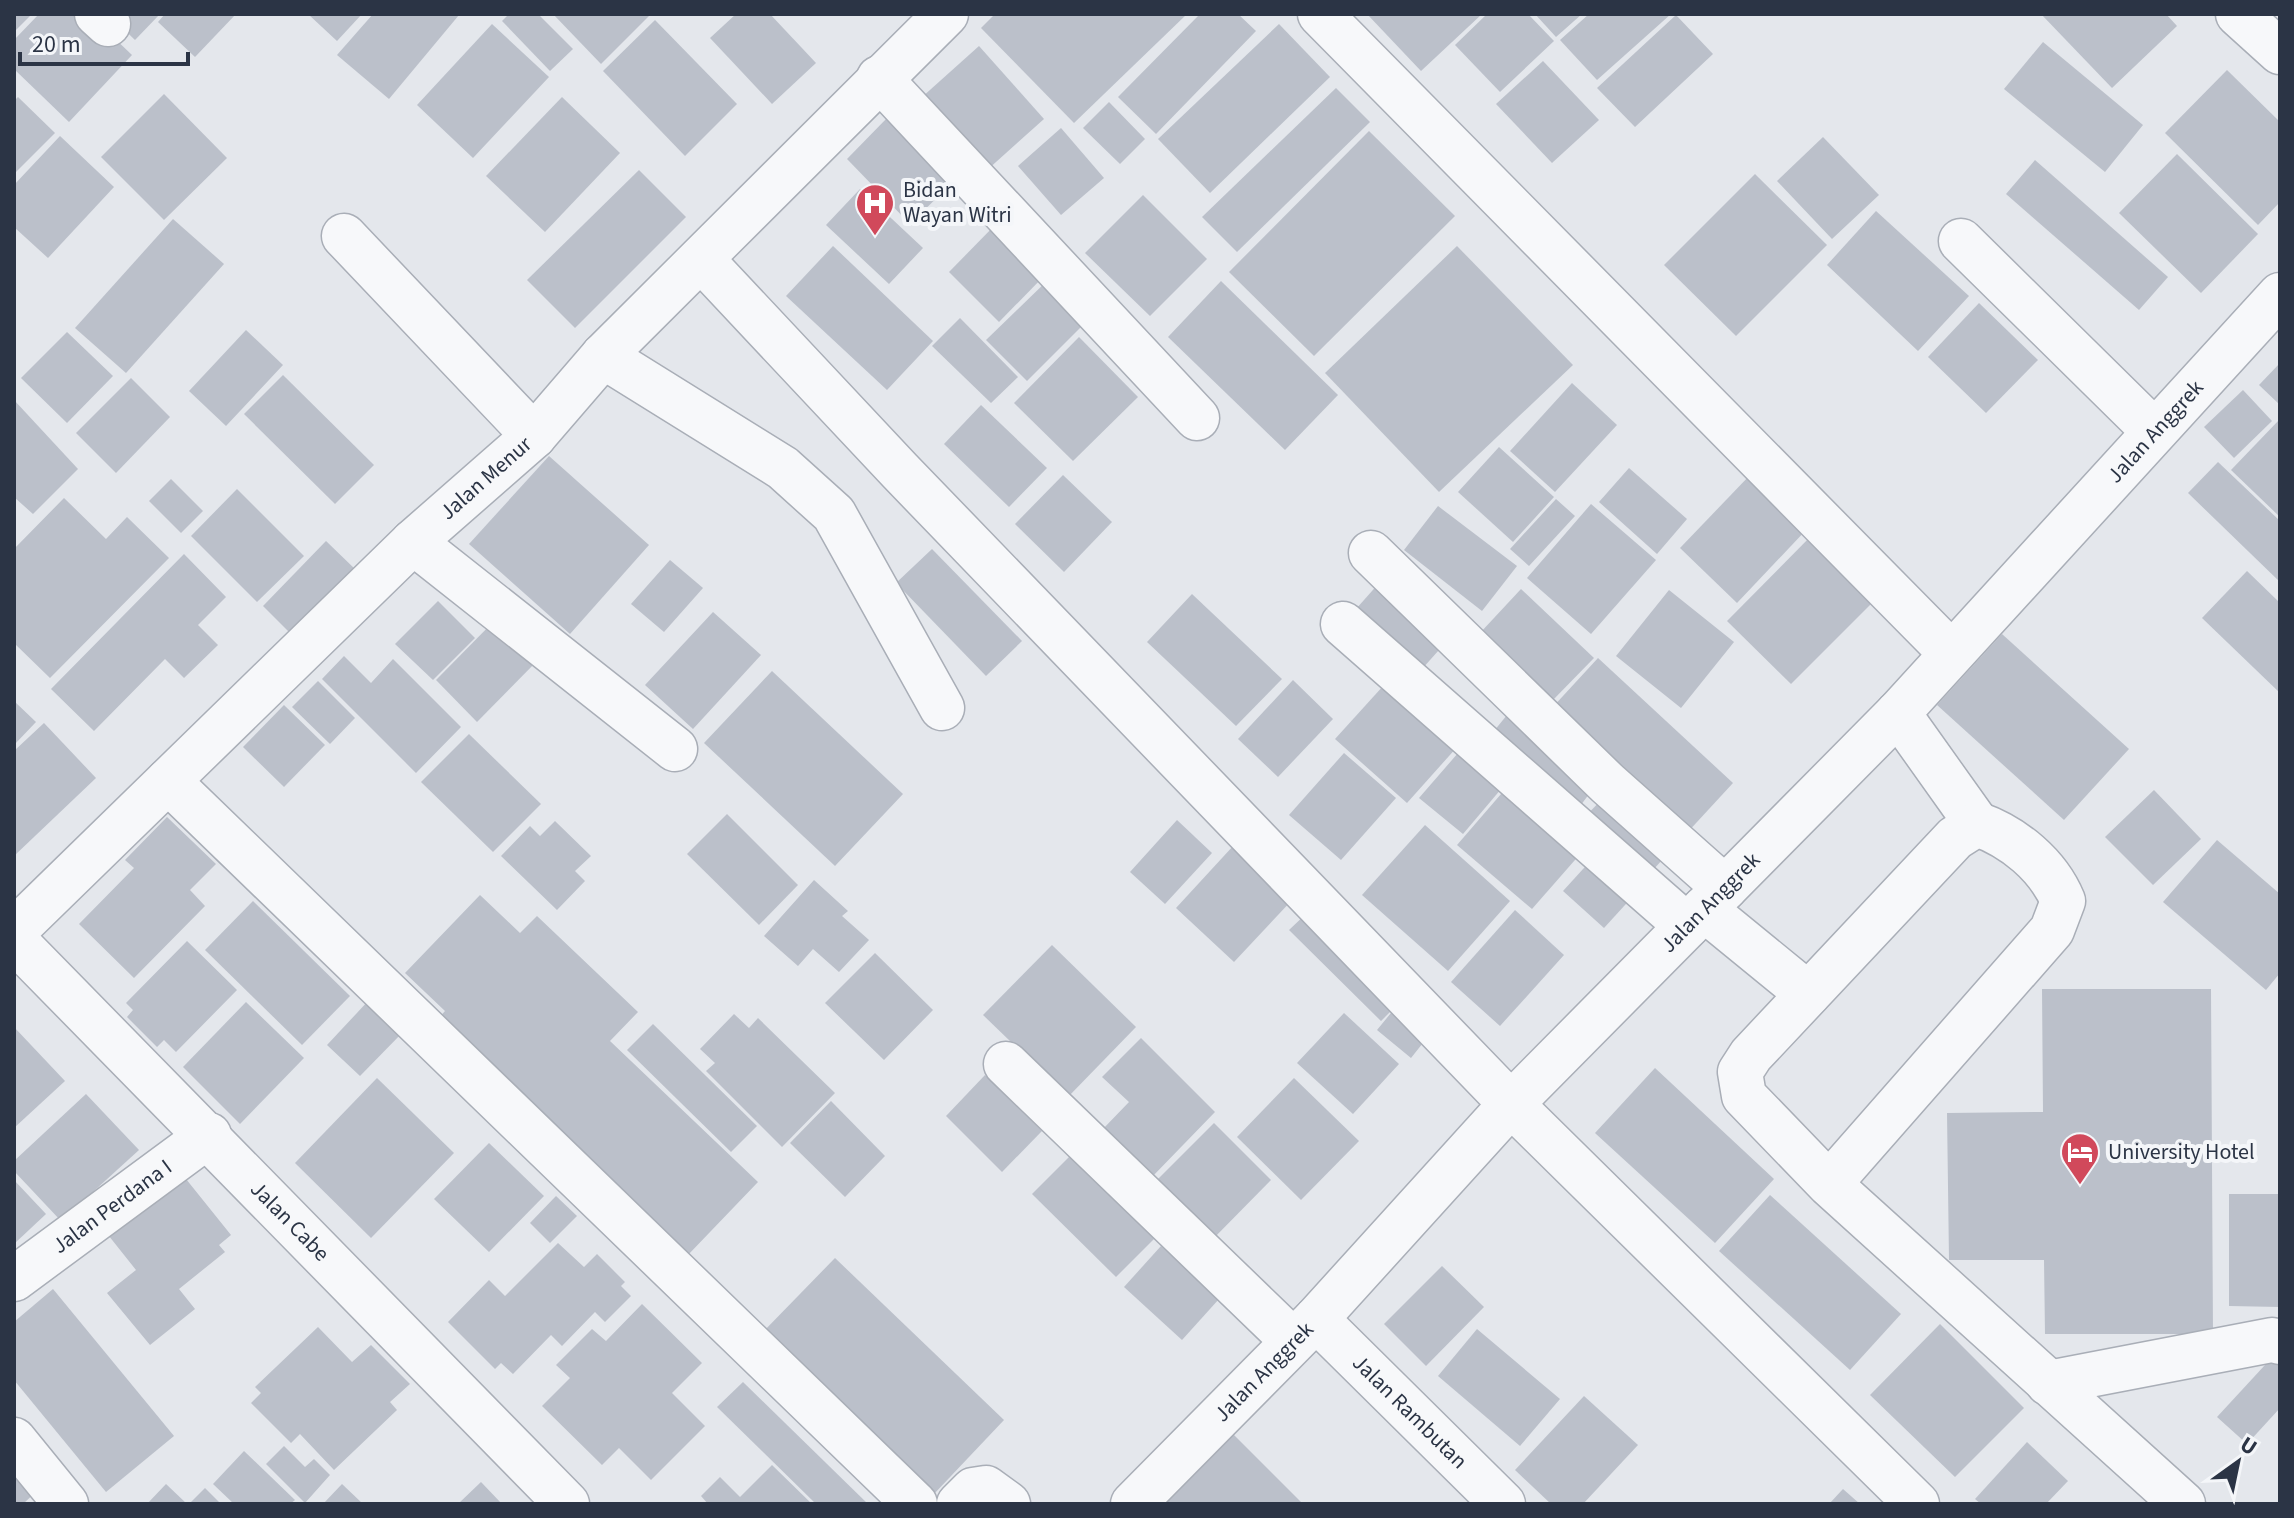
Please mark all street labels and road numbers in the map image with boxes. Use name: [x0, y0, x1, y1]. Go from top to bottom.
street label: Jalan Anggrek: [2100, 373, 2211, 490]
street label: Jalan Menur: [433, 429, 539, 528]
street label: Jalan Anggrek: [1653, 845, 1768, 960]
street label: Jalan Perdana I: [46, 1152, 179, 1262]
street label: Jalan Cabe: [243, 1174, 337, 1269]
street label: Jalan Anggrek: [1207, 1314, 1321, 1429]
street label: Jalan Rambutan: [1345, 1347, 1475, 1476]

